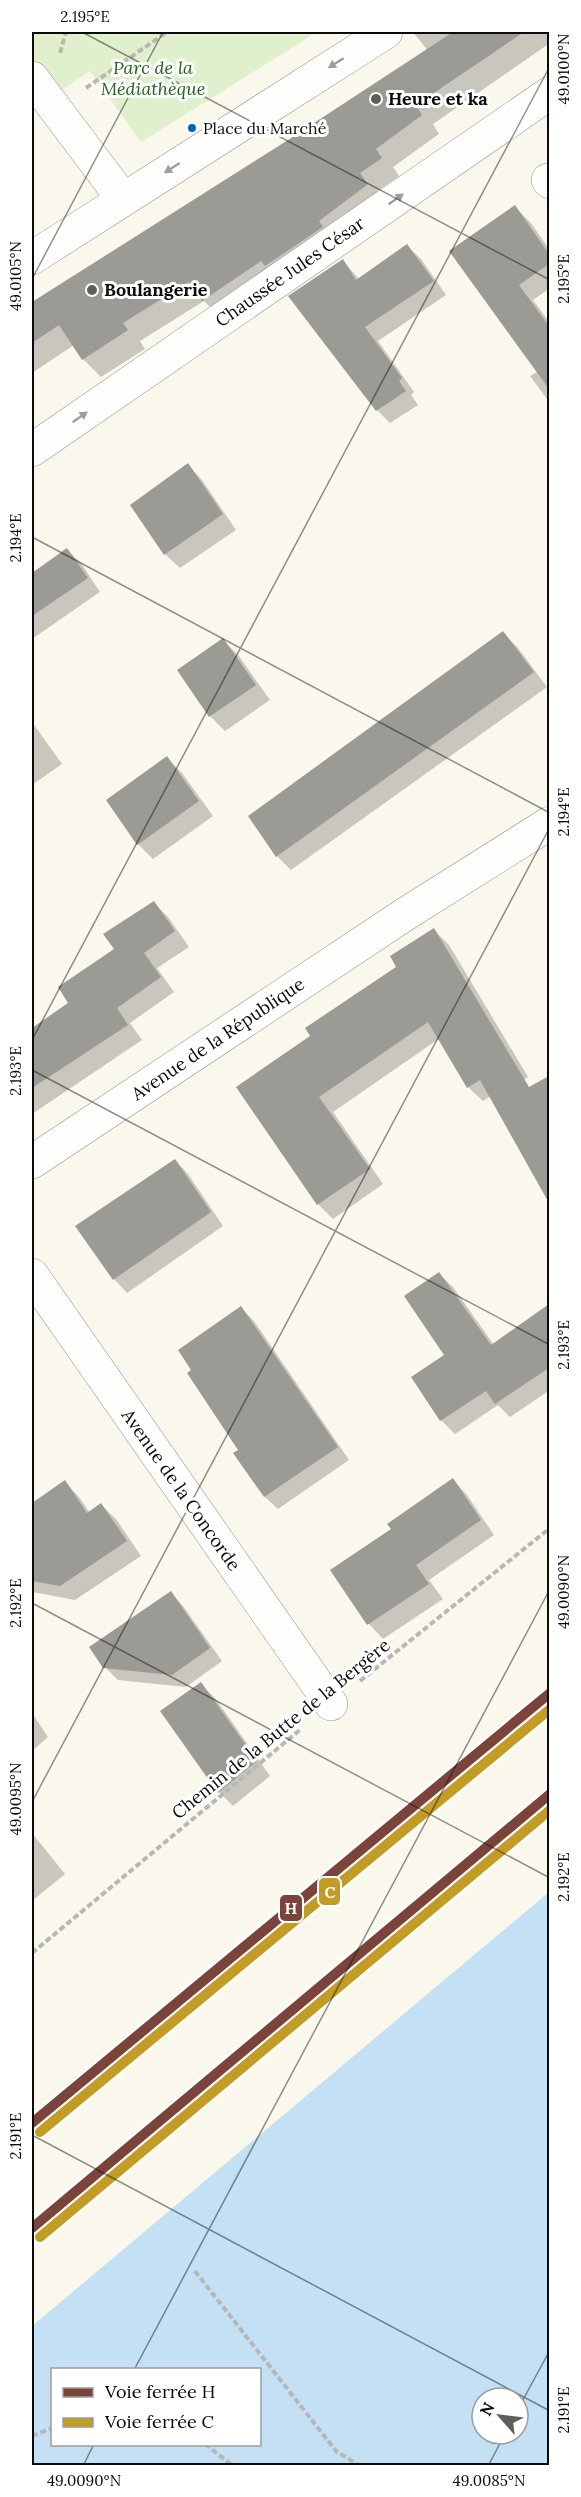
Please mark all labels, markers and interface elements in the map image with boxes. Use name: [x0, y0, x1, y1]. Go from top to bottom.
text: 2.195°E: [60, 7, 110, 26]
text: 49.0100°N: [554, 34, 573, 104]
park label: Parc de la Médiathèque: [101, 56, 205, 100]
one-way arrow: [328, 57, 344, 68]
place label: Heure et ka: [388, 87, 488, 110]
marker: Heure et ka: [369, 92, 383, 106]
place label: Place du Marché: [203, 118, 327, 138]
marker: Place du Marché: [186, 122, 198, 134]
one-way arrow: [163, 162, 180, 173]
one-way arrow: [387, 193, 403, 205]
street label: Chaussée Jules César: [211, 211, 369, 332]
text: 49.0105°N: [6, 241, 25, 311]
text: 2.195°E: [554, 254, 573, 304]
place label: Boulangerie: [104, 278, 208, 301]
marker: Boulangerie: [85, 283, 99, 297]
one-way arrow: [71, 411, 87, 423]
text: 2.194°E: [6, 513, 25, 563]
text: 2.194°E: [554, 787, 573, 837]
street label: Avenue de la République: [126, 972, 309, 1106]
text: 2.193°E: [6, 1046, 25, 1096]
text: 2.193°E: [554, 1320, 573, 1370]
street label: Avenue de la Concorde: [116, 1404, 246, 1575]
text: 49.0090°N: [554, 1555, 573, 1629]
text: 2.192°E: [6, 1578, 25, 1628]
street label: Chemin de la Butte de la Bergère: [167, 1633, 395, 1824]
text: 49.0095°N: [6, 1762, 25, 1836]
text: 2.192°E: [554, 1852, 573, 1902]
line badge: C: [318, 1877, 341, 1906]
text: C: [324, 1882, 336, 1902]
line badge: H: [279, 1894, 303, 1922]
text: H: [285, 1898, 298, 1918]
text: 2.191°E: [6, 2113, 25, 2159]
legend: [51, 2368, 261, 2446]
text: Voie ferrée H: [104, 2380, 216, 2403]
north arrow: [470, 2386, 530, 2446]
text: 2.191°E: [554, 2387, 573, 2433]
text: N: [475, 2399, 498, 2419]
text: Voie ferrée C: [104, 2410, 214, 2433]
text: 49.0090°N: [47, 2471, 121, 2490]
text: 49.0085°N: [453, 2471, 525, 2490]

